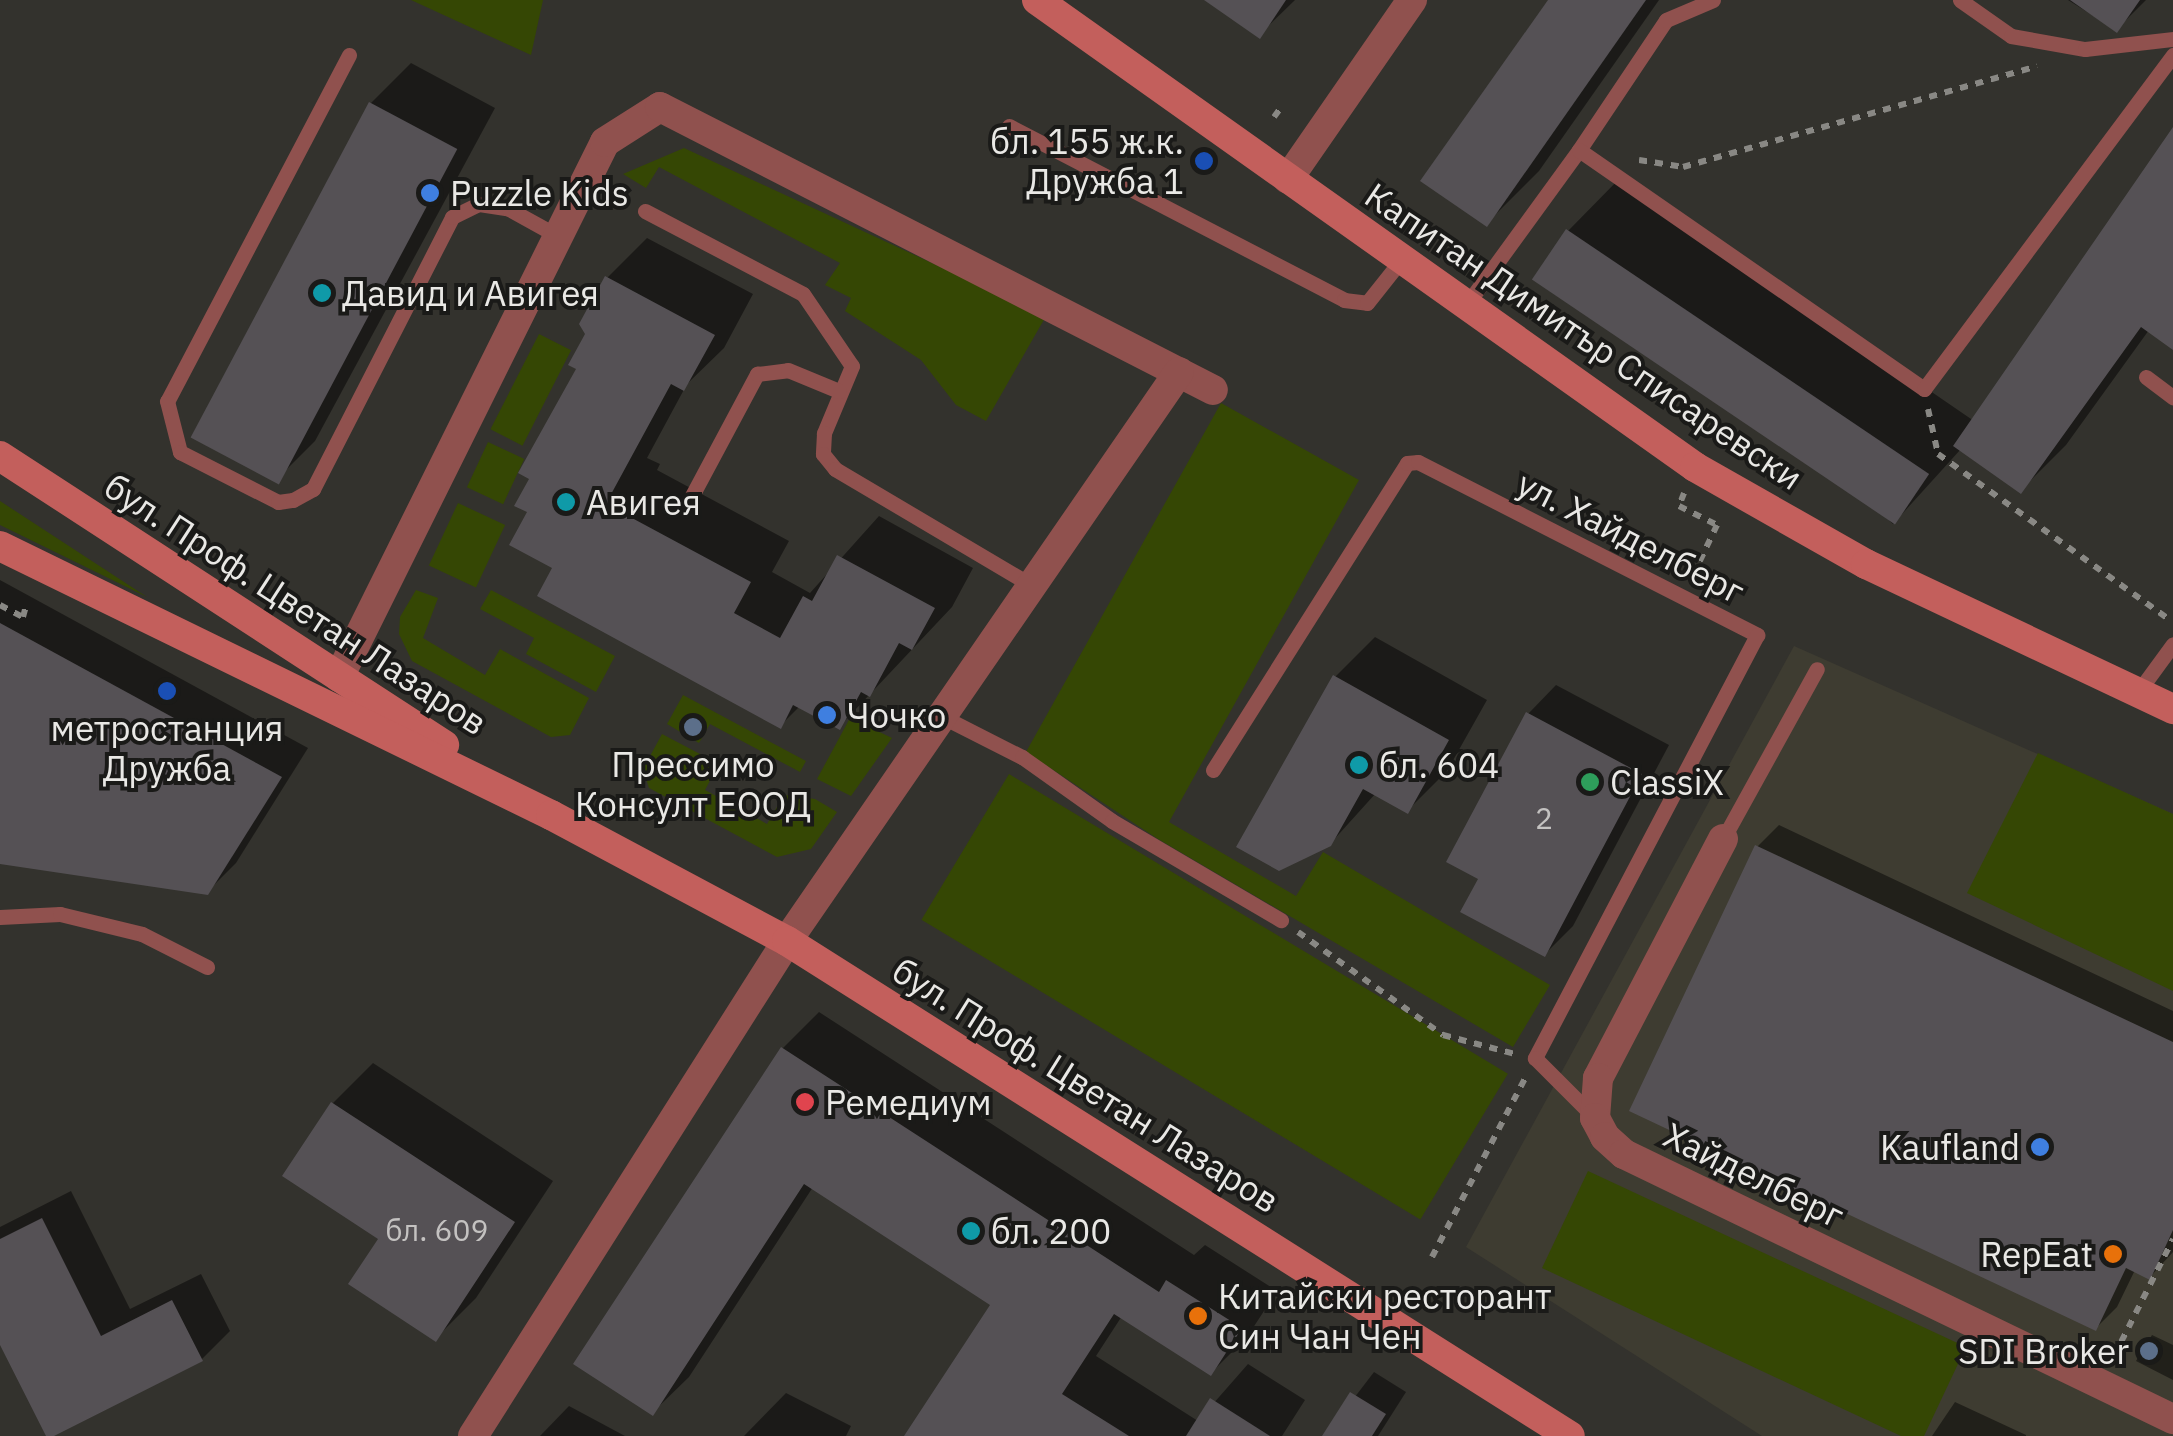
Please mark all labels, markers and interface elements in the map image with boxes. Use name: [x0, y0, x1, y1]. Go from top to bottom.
place label: бл. 155 ж.к. Дружба 1: [990, 120, 1184, 202]
marker: бл. 155 ж.к. Дружба 1: [1193, 150, 1215, 172]
place label: Puzzle Kids: [450, 172, 629, 214]
street label: Капитан Димитър Списаревски: [1358, 174, 1810, 498]
marker: Puzzle Kids: [419, 182, 441, 204]
place label: Давид и Авигея: [342, 272, 599, 314]
marker: Давид и Авигея: [311, 282, 333, 304]
street label: ул. Хайделберг: [1510, 462, 1752, 612]
street label: бул. Проф. Цветан Лазаров: [97, 465, 495, 743]
place label: Авигея: [586, 481, 701, 523]
marker: Авигея: [555, 491, 577, 513]
marker: метростанция Дружба: [156, 680, 178, 702]
place label: Чочко: [847, 694, 946, 736]
marker: Чочко: [816, 704, 838, 726]
place label: метростанция Дружба: [51, 707, 283, 789]
marker: Прессимо Консулт ЕООД: [682, 716, 704, 738]
place label: Прессимо Консулт ЕООД: [575, 743, 811, 825]
place label: бл. 604: [1379, 744, 1499, 786]
marker: бл. 604: [1348, 754, 1370, 776]
place label: ClassiX: [1610, 761, 1724, 803]
marker: ClassiX: [1579, 771, 1601, 793]
house number: 2: [1535, 800, 1553, 836]
street label: бул. Проф. Цветан Лазаров: [885, 949, 1287, 1221]
place label: Ремедиум: [825, 1081, 992, 1123]
marker: Ремедиум: [794, 1091, 816, 1113]
street label: Хайделберг: [1657, 1113, 1851, 1237]
place label: Kaufland: [1880, 1126, 2020, 1168]
marker: Kaufland: [2029, 1136, 2051, 1158]
place label: бл. 200: [991, 1210, 1111, 1252]
house number: бл. 609: [386, 1212, 488, 1248]
marker: бл. 200: [960, 1220, 982, 1242]
place label: RepEat: [1980, 1233, 2093, 1275]
marker: RepEat: [2102, 1243, 2124, 1265]
place label: Китайски ресторант Син Чан Чен: [1218, 1275, 1551, 1357]
marker: Китайски ресторант Син Чан Чен: [1187, 1305, 1209, 1327]
place label: SDI Broker: [1958, 1330, 2129, 1372]
marker: SDI Broker: [2138, 1340, 2160, 1362]

